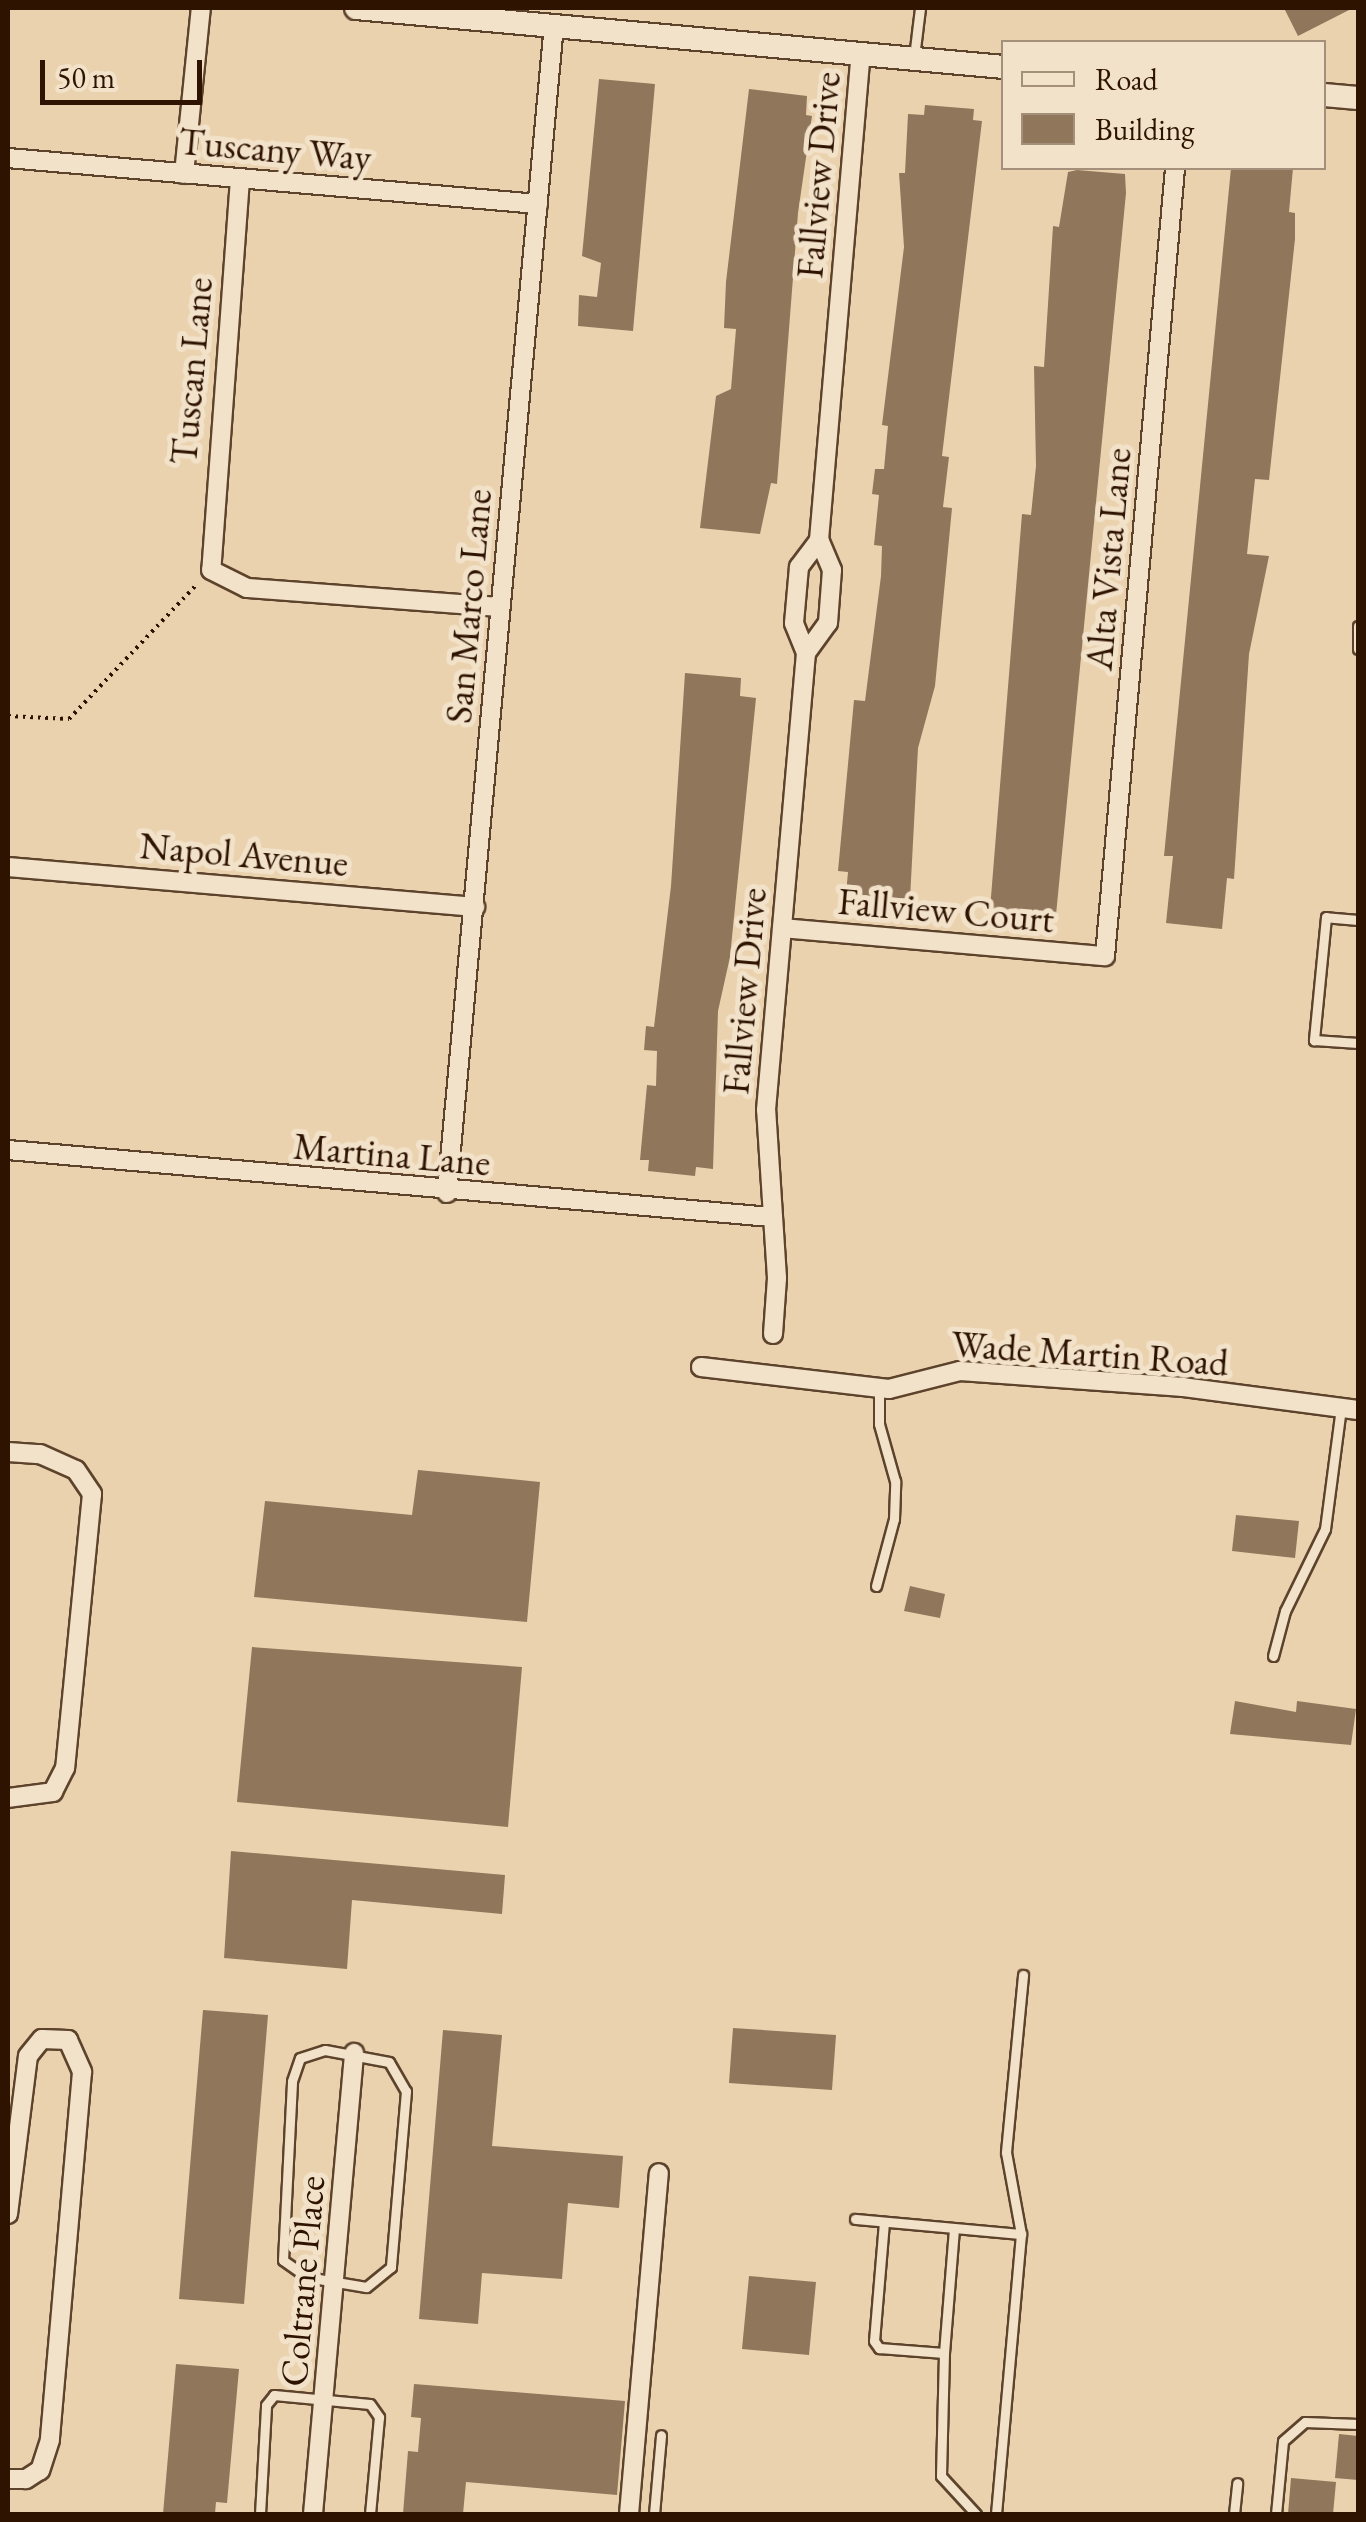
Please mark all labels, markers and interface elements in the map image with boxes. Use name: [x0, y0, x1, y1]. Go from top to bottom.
scale bar: [45, 40, 208, 102]
legend: [1001, 40, 1326, 170]
text: 50 m: [57, 58, 115, 97]
text: Road: [1095, 60, 1158, 99]
street label: Fallview Drive: [786, 70, 850, 280]
text: Building: [1095, 110, 1194, 149]
street label: Tuscany Way: [177, 118, 373, 180]
street label: Tuscan Lane: [160, 276, 222, 466]
street label: Alta Vista Lane: [1076, 446, 1140, 672]
street label: San Marco Lane: [435, 487, 501, 725]
street label: Napol Avenue: [138, 822, 350, 886]
street label: Fallview Court: [836, 878, 1056, 942]
street label: Fallview Drive: [712, 886, 776, 1096]
street label: Martina Lane: [292, 1123, 492, 1185]
street label: Wade Martin Road: [950, 1321, 1230, 1385]
street label: Coltrane Place: [270, 2174, 334, 2388]

